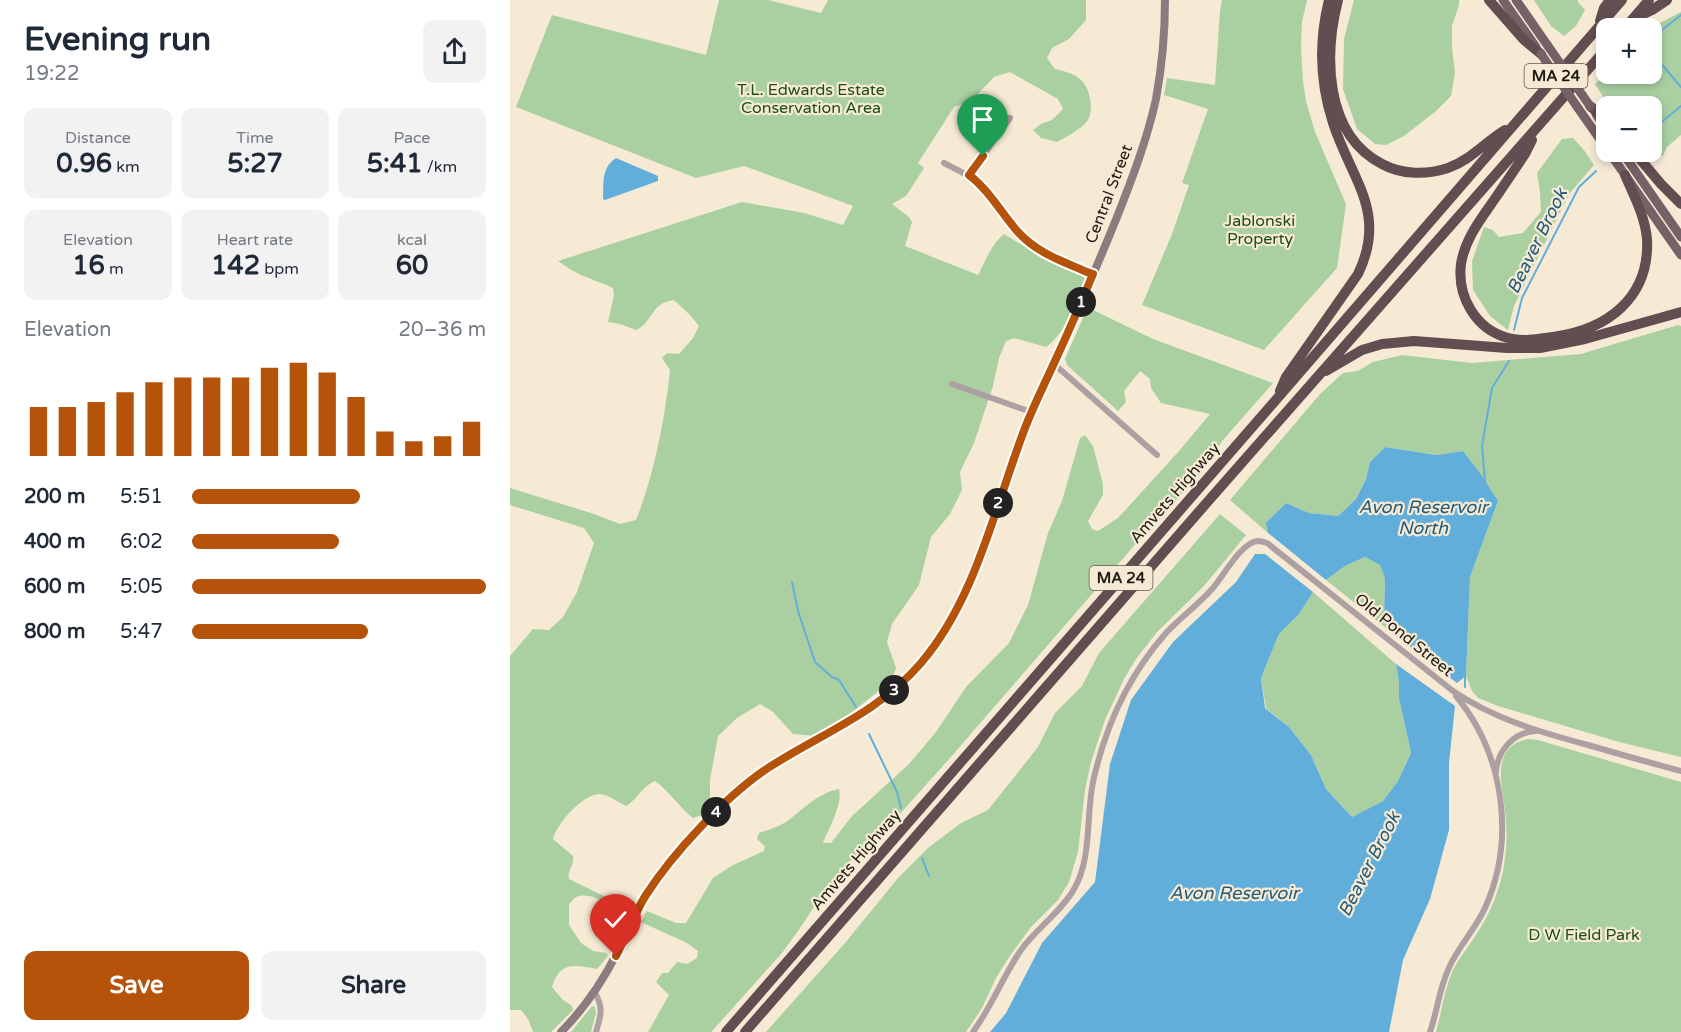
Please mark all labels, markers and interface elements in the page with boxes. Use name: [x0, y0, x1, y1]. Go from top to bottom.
map controls: [1596, 18, 1662, 162]
button: +: [1596, 18, 1662, 84]
text: Evening run: [24, 20, 211, 59]
button: share: [423, 20, 486, 83]
text: 19:22: [24, 62, 79, 86]
road number: MA 24: [1524, 64, 1588, 88]
park label: T.L. Edwards Estate Conservation Area: [737, 80, 885, 118]
pin: [957, 94, 1008, 156]
button: −: [1596, 96, 1662, 162]
icon: arrive: [966, 103, 999, 136]
text: Distance: [65, 128, 131, 148]
text: Time: [236, 128, 274, 148]
text: Pace: [394, 128, 430, 148]
street label: Central Street: [1081, 142, 1137, 246]
text: 0.96: [56, 148, 112, 179]
text: 5:27: [227, 148, 283, 179]
text: 5:41: [367, 148, 423, 179]
text: km: [112, 157, 140, 177]
text: /km: [423, 157, 457, 177]
water label: Beaver Brook: [1502, 184, 1572, 297]
park label: Jablonski Property: [1225, 211, 1295, 249]
text: Elevation: [63, 230, 133, 250]
text: Heart rate: [217, 230, 293, 250]
text: kcal: [397, 230, 427, 250]
text: 16: [72, 250, 105, 281]
text: 142: [211, 250, 260, 281]
text: 60: [396, 250, 428, 281]
text: m: [105, 259, 124, 279]
text: bpm: [260, 259, 299, 279]
pin: 1: [1066, 287, 1096, 317]
text: 1: [1076, 292, 1086, 312]
text: Elevation: [24, 318, 111, 342]
text: 20–36 m: [399, 318, 486, 342]
street label: Amvets Highway: [1126, 438, 1225, 548]
text: 200 m: [24, 485, 85, 509]
text: 5:51: [120, 485, 163, 509]
pin: 2: [983, 488, 1013, 518]
text: 2: [993, 493, 1003, 513]
water label: Avon Reservoir North: [1358, 496, 1490, 539]
text: 400 m: [24, 530, 85, 554]
text: 6:02: [120, 530, 163, 554]
road number: MA 24: [1090, 566, 1152, 590]
text: 600 m: [24, 575, 85, 599]
text: 5:05: [120, 575, 163, 599]
street label: Old Pond Street: [1351, 589, 1457, 681]
text: 800 m: [24, 620, 85, 644]
text: 5:47: [120, 620, 163, 644]
pin: 3: [879, 675, 909, 705]
text: 3: [889, 680, 899, 700]
pin: 4: [701, 797, 731, 827]
text: 4: [711, 802, 721, 822]
street label: Amvets Highway: [807, 805, 906, 915]
water label: Beaver Brook: [1333, 807, 1405, 920]
water label: Avon Reservoir: [1169, 882, 1301, 904]
pin: [590, 894, 641, 956]
icon: check: [599, 903, 632, 936]
park label: D W Field Park: [1528, 925, 1640, 945]
button: Save: [24, 951, 249, 1020]
button: Share: [261, 951, 486, 1020]

